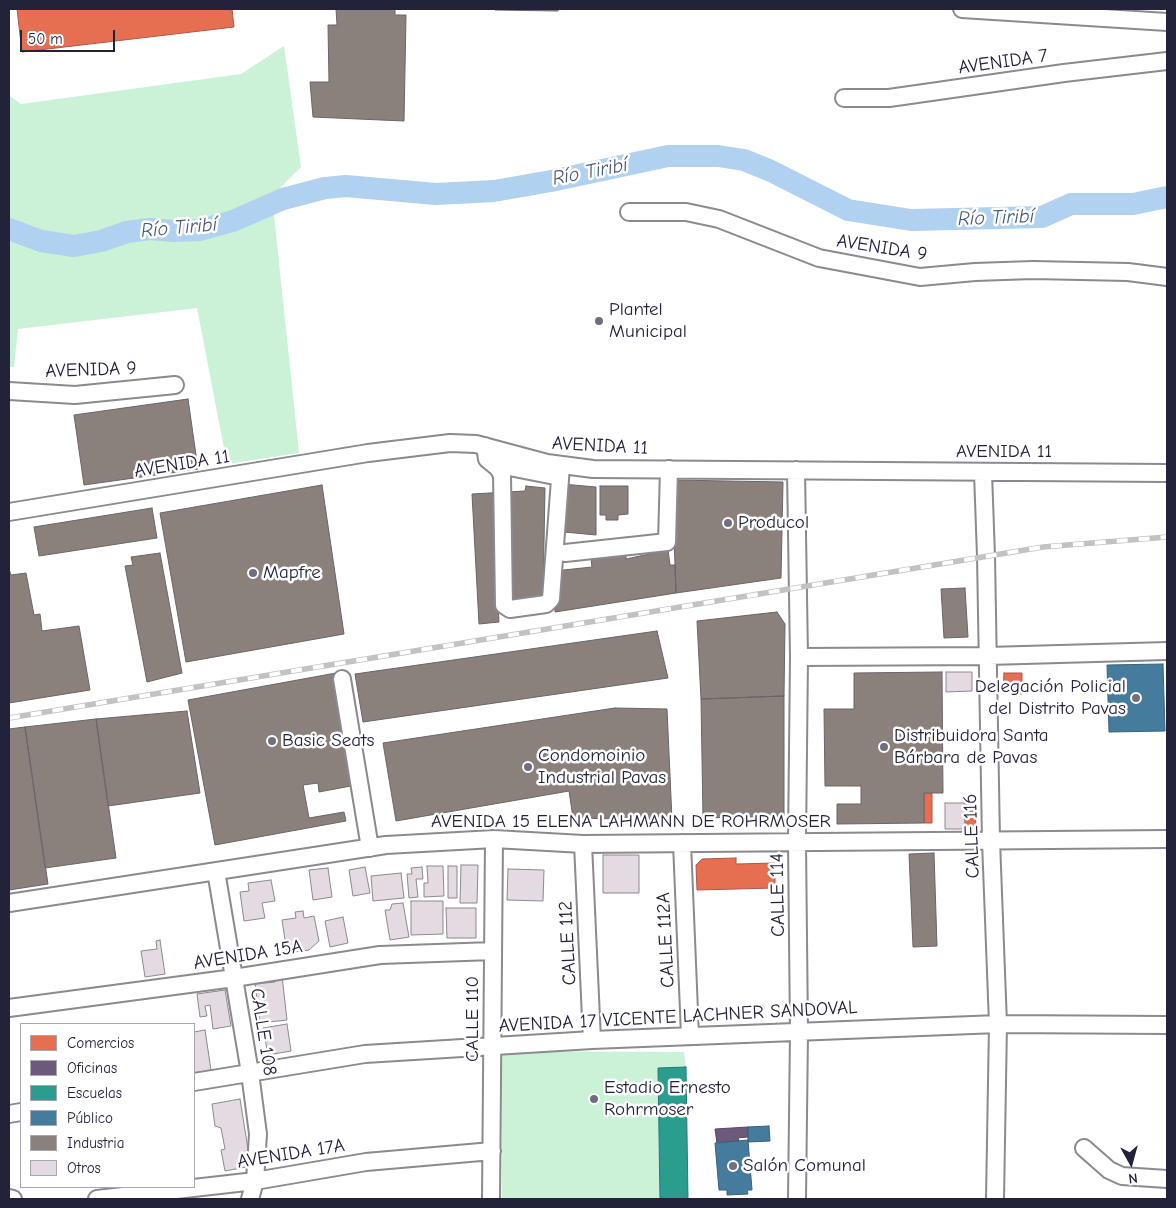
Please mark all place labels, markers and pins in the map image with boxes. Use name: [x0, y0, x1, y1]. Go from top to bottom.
place label: Plantel Municipal: [609, 299, 687, 343]
marker: Plantel Municipal: [593, 315, 605, 327]
place label: Producol: [738, 512, 809, 534]
marker: Producol: [722, 517, 734, 529]
place label: Mapfre: [263, 562, 321, 584]
marker: Mapfre: [247, 567, 259, 579]
place label: Delegación Policial del Distrito Pavas: [975, 676, 1126, 720]
marker: Delegación Policial del Distrito Pavas: [1130, 692, 1142, 704]
place label: Distribuidora Santa Bárbara de Pavas: [894, 725, 1049, 769]
place label: Basic Seats: [282, 730, 374, 752]
marker: Basic Seats: [266, 735, 278, 747]
marker: Distribuidora Santa Bárbara de Pavas: [878, 741, 890, 753]
place label: Condomoinio Industrial Pavas: [538, 745, 666, 789]
marker: Condomoinio Industrial Pavas: [522, 761, 534, 773]
place label: Estadio Ernesto Rohrmoser: [604, 1077, 731, 1121]
marker: Estadio Ernesto Rohrmoser: [588, 1093, 600, 1105]
place label: Salón Comunal: [743, 1155, 866, 1177]
marker: Salón Comunal: [727, 1160, 739, 1172]

